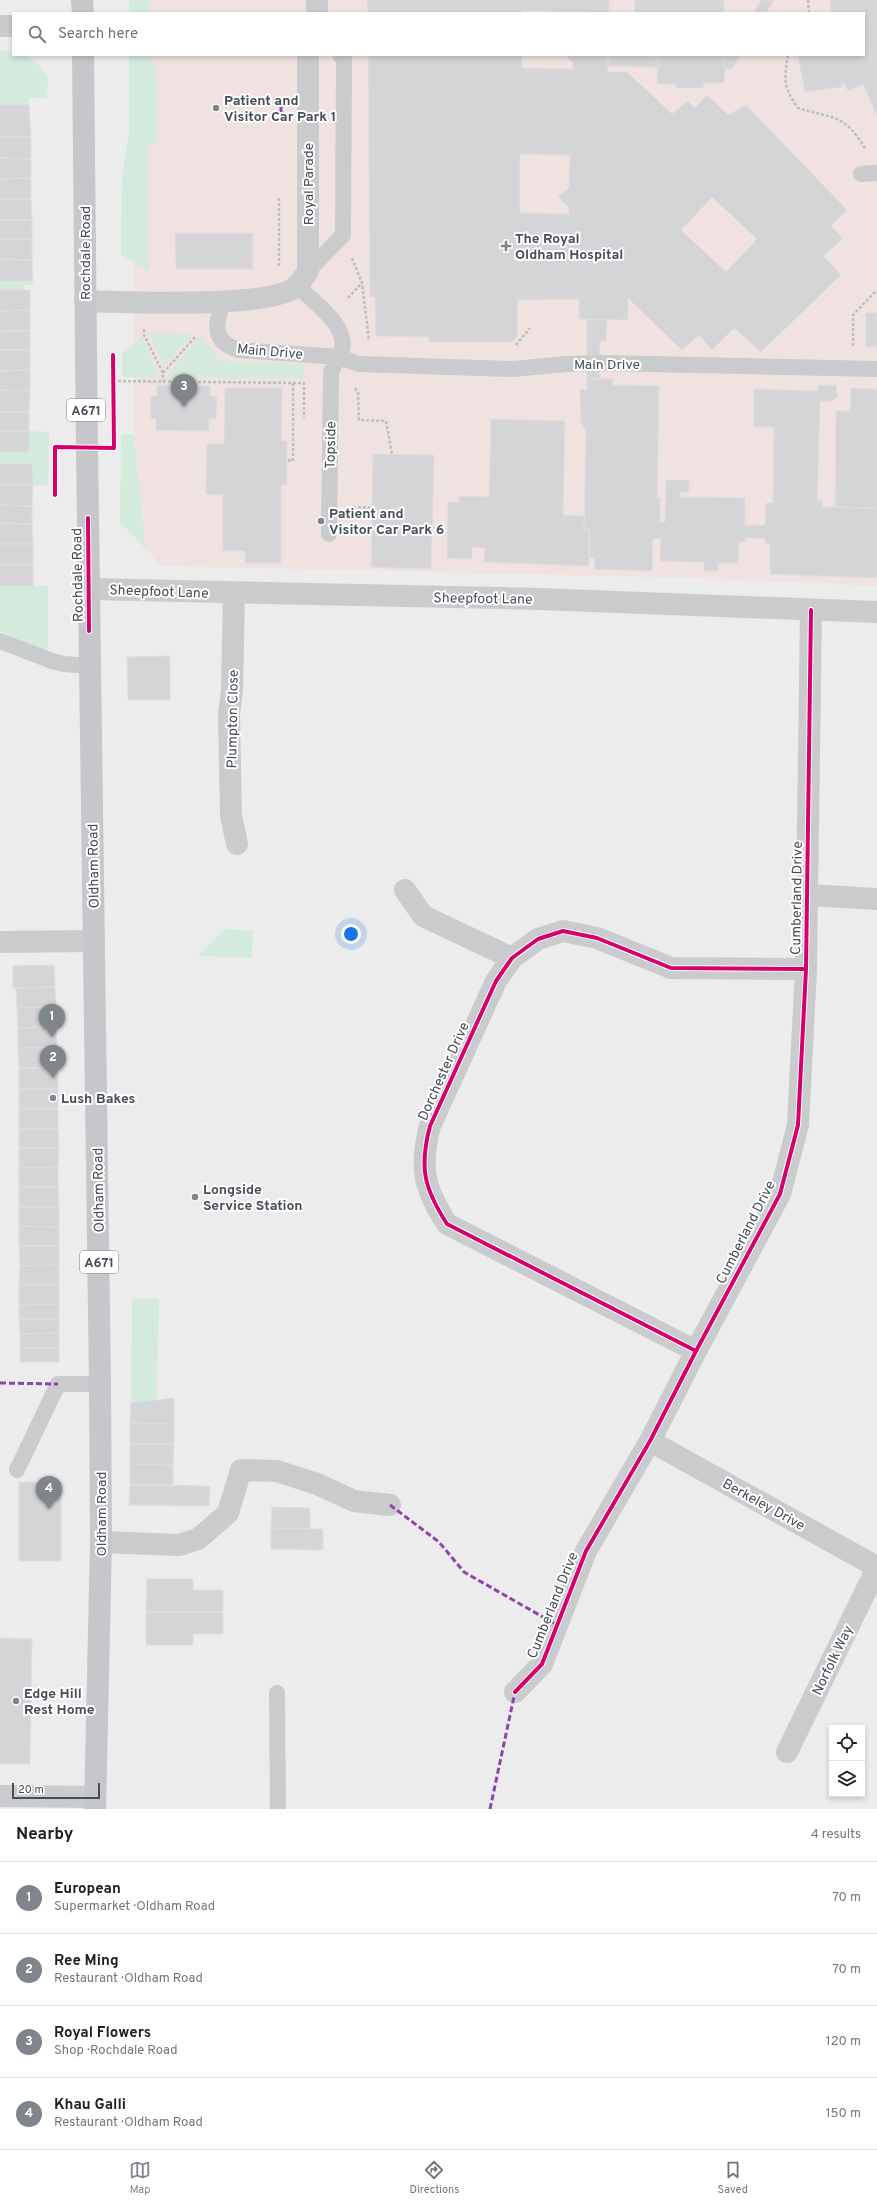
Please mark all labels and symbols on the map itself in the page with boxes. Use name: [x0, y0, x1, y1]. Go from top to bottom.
place label: Patient and Visitor Car Park 1: [224, 93, 336, 126]
marker: Patient and Visitor Car Park 1: [211, 103, 221, 113]
street label: Royal Parade: [301, 143, 318, 225]
street label: Rochdale Road: [78, 206, 95, 300]
place label: The Royal Oldham Hospital: [515, 231, 623, 264]
marker: The Royal Oldham Hospital: [500, 240, 512, 252]
street label: Main Drive: [236, 341, 304, 364]
street label: Main Drive: [574, 357, 640, 374]
pin: 3: [171, 374, 197, 407]
road number: A671: [67, 399, 105, 421]
street label: Topside: [323, 421, 340, 469]
place label: Patient and Visitor Car Park 6: [329, 506, 444, 539]
marker: Patient and Visitor Car Park 6: [316, 516, 326, 526]
street label: Rochdale Road: [69, 528, 88, 622]
street label: Sheepfoot Lane: [109, 582, 209, 603]
street label: Sheepfoot Lane: [433, 590, 533, 609]
street label: Plumpton Close: [224, 670, 243, 769]
street label: Oldham Road: [85, 823, 104, 909]
street label: Cumberland Drive: [788, 841, 807, 955]
your location: [341, 924, 361, 944]
pin: 1: [39, 1004, 65, 1037]
street label: Dorchester Drive: [415, 1020, 474, 1123]
pin: 2: [40, 1045, 66, 1078]
place label: Lush Bakes: [61, 1091, 136, 1108]
marker: Lush Bakes: [48, 1093, 58, 1103]
street label: Oldham Road: [90, 1147, 109, 1233]
street label: Cumberland Drive: [713, 1178, 780, 1287]
place label: Longside Service Station: [203, 1182, 302, 1215]
marker: Longside Service Station: [190, 1192, 200, 1202]
road number: A671: [80, 1251, 118, 1273]
street label: Oldham Road: [94, 1472, 111, 1556]
pin: 4: [36, 1476, 62, 1509]
street label: Berkeley Drive: [719, 1476, 807, 1535]
street label: Cumberland Drive: [524, 1550, 583, 1661]
street label: Norfolk Way: [809, 1623, 858, 1698]
place label: Edge Hill Rest Home: [24, 1686, 95, 1719]
marker: Edge Hill Rest Home: [11, 1696, 21, 1706]
scale bar: [12, 1781, 100, 1800]

